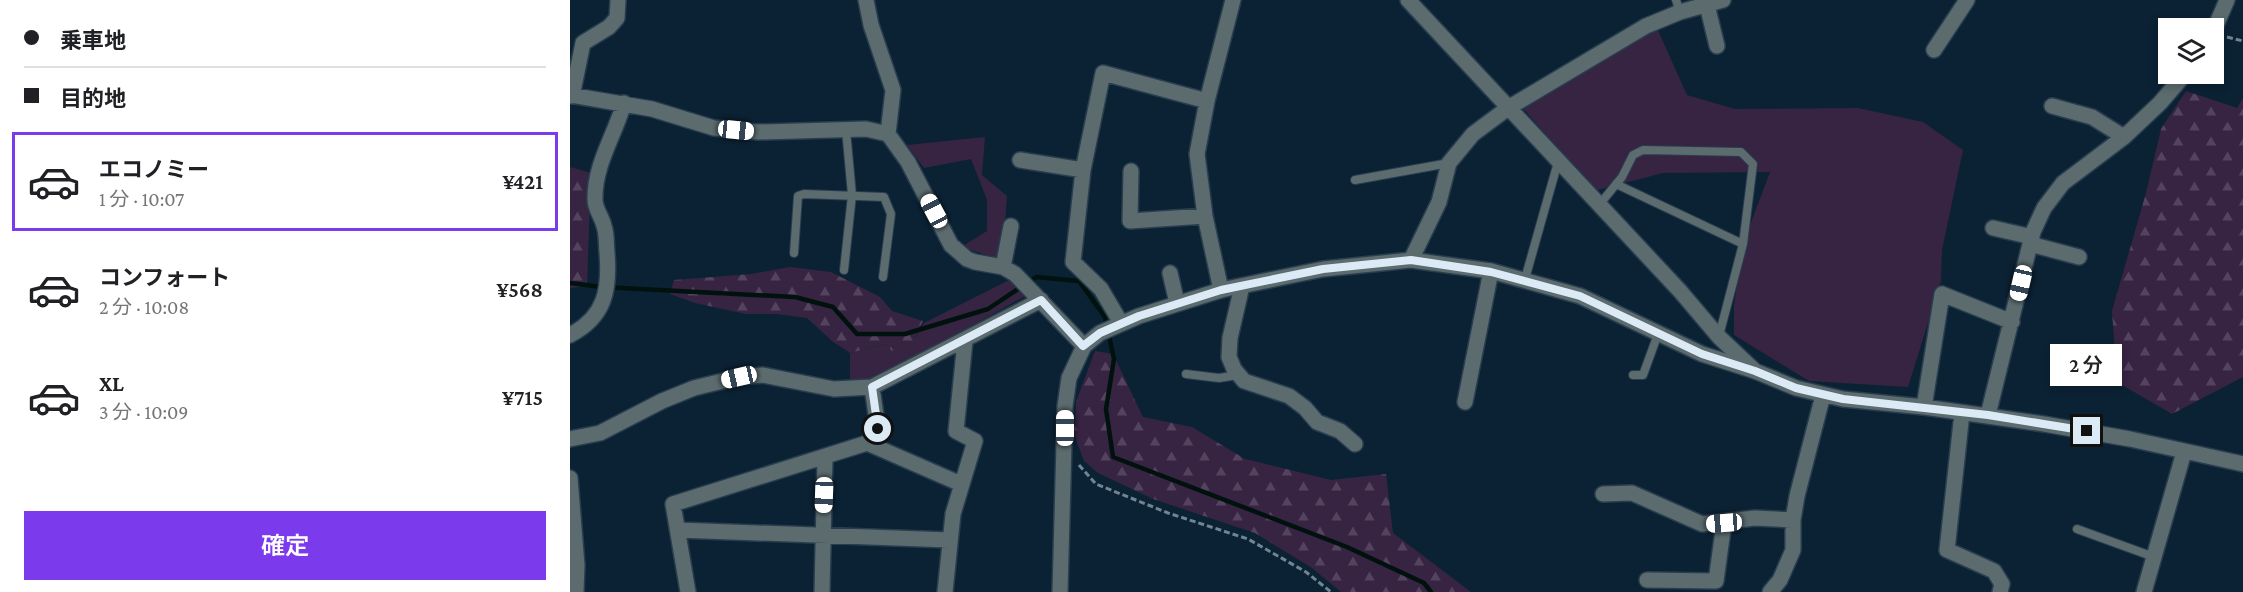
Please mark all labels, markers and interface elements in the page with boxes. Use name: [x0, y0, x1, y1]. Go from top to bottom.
map controls: [2158, 18, 2224, 84]
button: layers: [2158, 18, 2224, 84]
text: 乗車地: [60, 28, 126, 53]
text: 目的地: [60, 86, 126, 111]
car: [717, 119, 755, 141]
icon: car: [27, 155, 81, 209]
text: エコノミー: [99, 157, 209, 182]
text: ¥421: [502, 169, 543, 194]
text: 1 分 · 10:07: [99, 188, 184, 210]
car: [918, 191, 950, 231]
icon: car: [27, 263, 81, 317]
car: [2008, 263, 2034, 303]
text: コンフォート: [99, 265, 230, 290]
text: ¥568: [497, 277, 543, 302]
text: 2 分 · 10:08: [99, 296, 189, 318]
callout: 2 分: [2051, 344, 2123, 386]
text: 2 分: [2069, 354, 2103, 376]
car: [719, 364, 759, 390]
icon: car: [27, 371, 81, 425]
text: XL: [99, 371, 124, 396]
text: ¥715: [502, 385, 543, 410]
text: 3 分 · 10:09: [99, 401, 189, 423]
car: [1056, 410, 1074, 446]
route start: [864, 415, 891, 442]
route end: [2073, 417, 2100, 444]
car: [814, 477, 834, 513]
button: 確定: [24, 511, 546, 580]
car: [1705, 513, 1743, 533]

